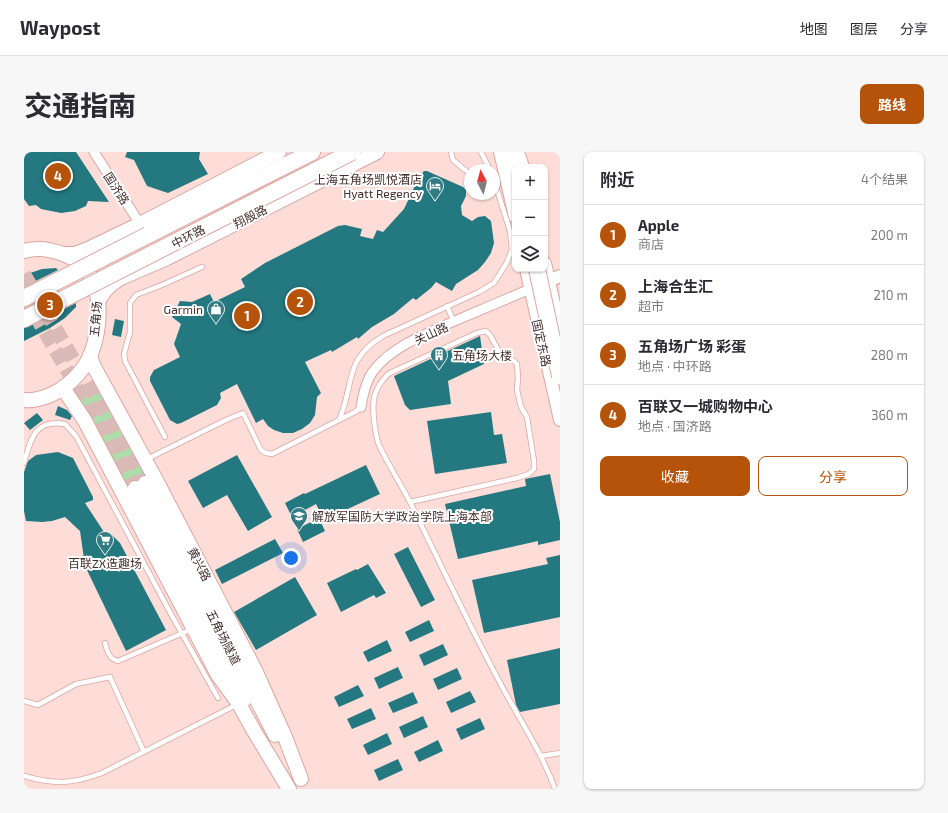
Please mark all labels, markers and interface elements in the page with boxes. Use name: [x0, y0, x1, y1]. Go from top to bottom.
text: Waypost: [20, 16, 100, 39]
text: 地图: [800, 20, 828, 37]
text: 图层: [850, 20, 878, 37]
text: 分享: [900, 20, 928, 37]
button: 路线: [860, 84, 924, 124]
text: 交通指南: [24, 88, 136, 122]
pin: 4: [45, 161, 71, 191]
north arrow: [464, 164, 500, 200]
map controls: [512, 164, 548, 272]
button: +: [512, 164, 548, 200]
street label: 国济路: [101, 169, 133, 207]
text: 附近: [600, 169, 634, 189]
text: 4个结果: [861, 171, 908, 187]
place label: 上海五角场凯悦酒店 Hyatt Regency: [314, 172, 423, 200]
hotel icon: 上海五角场凯悦酒店 Hyatt Regency: [425, 176, 445, 201]
button: −: [512, 200, 548, 236]
street label: 翔殷路: [231, 202, 269, 230]
text: Apple: [638, 216, 679, 234]
street label: 中环路: [169, 222, 207, 250]
text: 1: [610, 227, 616, 243]
text: 200 m: [871, 227, 908, 243]
button: layers: [512, 236, 548, 272]
text: 商店: [638, 236, 664, 252]
text: 上海合生汇: [638, 277, 713, 295]
pin: 2: [287, 287, 313, 317]
text: 2: [609, 287, 617, 303]
text: 210 m: [873, 287, 908, 303]
pin: 3: [37, 290, 63, 320]
text: 超市: [638, 298, 664, 314]
shop icon: Garmin: [206, 299, 226, 324]
street label: 五角场: [86, 300, 104, 338]
pin: 1: [234, 301, 260, 331]
place label: Garmin: [164, 302, 203, 316]
street label: 国定东路: [530, 318, 554, 368]
street label: 关山路: [412, 319, 450, 347]
text: 五角场广场 彩蛋: [638, 337, 746, 355]
building icon: 五角场大楼: [429, 345, 449, 370]
text: 3: [609, 347, 617, 363]
text: 280 m: [871, 347, 908, 363]
place label: 五角场大楼: [452, 348, 512, 362]
text: 地点 · 中环路: [638, 358, 712, 374]
text: 百联又一城购物中心: [638, 397, 773, 415]
text: 4: [609, 407, 617, 423]
text: 360 m: [871, 407, 908, 423]
text: 地点 · 国济路: [638, 418, 712, 434]
button: 收藏: [600, 456, 750, 496]
button: 分享: [758, 456, 908, 496]
school or university icon: 解放军国防大学政治学院上海本部: [289, 506, 309, 531]
place label: 解放军国防大学政治学院上海本部: [312, 509, 492, 523]
supermarket icon: 百联ZX造趣场: [95, 530, 115, 555]
street label: 黄兴路: [186, 545, 214, 583]
your location: [281, 548, 301, 568]
place label: 百联ZX造趣场: [68, 556, 142, 570]
street label: 五角场隧道: [204, 607, 244, 667]

